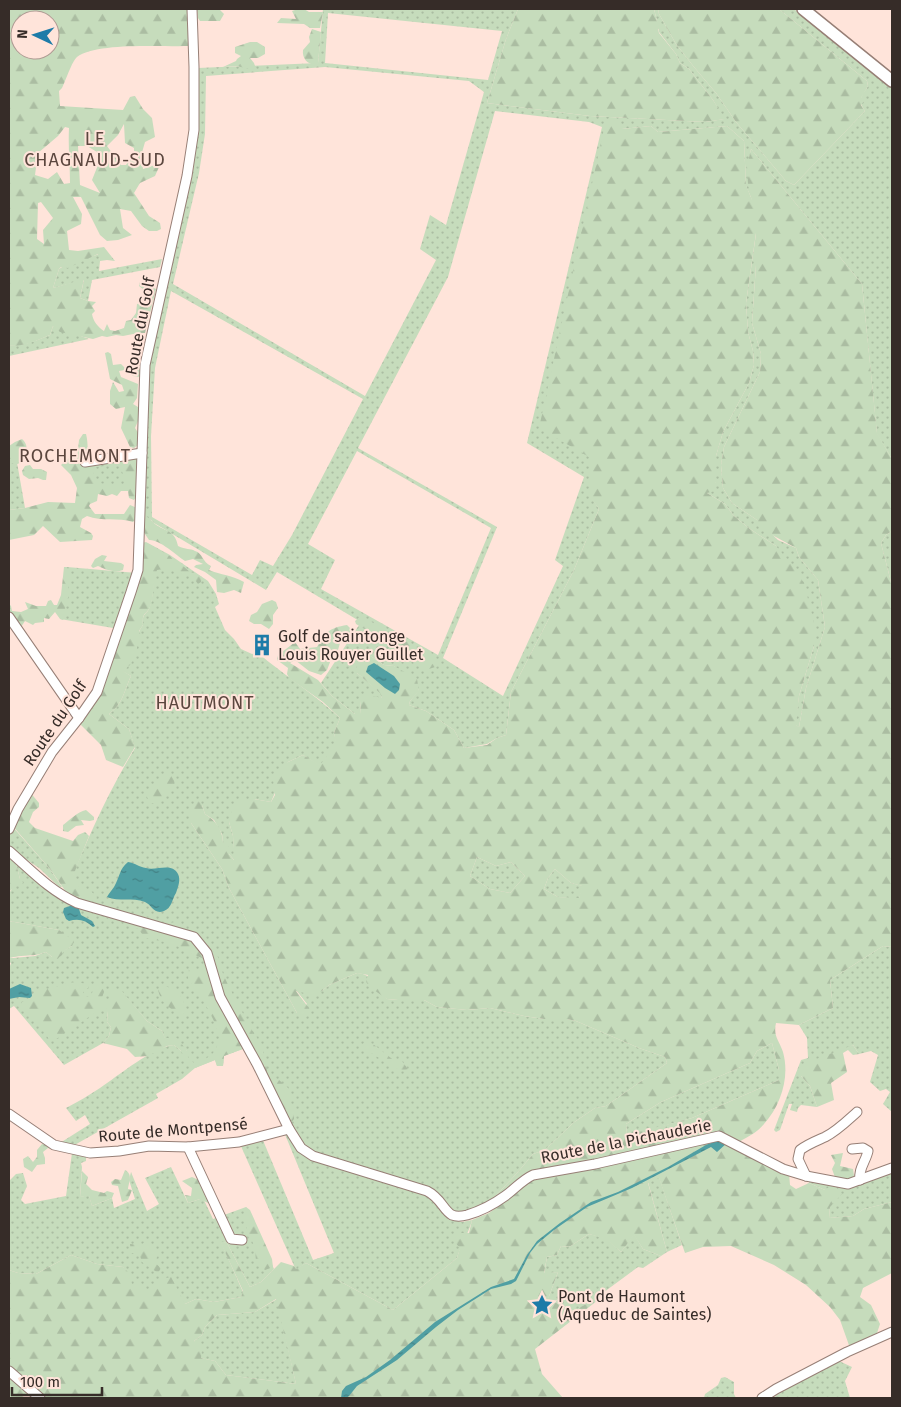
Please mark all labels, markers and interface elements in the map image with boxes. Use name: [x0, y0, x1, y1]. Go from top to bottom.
north arrow: [10, 10, 60, 60]
text: N: [14, 29, 31, 39]
district label: LE CHAGNAUD-SUD: [24, 128, 166, 171]
street label: Route du Golf: [121, 274, 159, 377]
district label: ROCHEMONT: [19, 445, 131, 467]
place label: Golf de saintonge Louis Rouyer Guillet: [278, 627, 423, 664]
building icon: Golf de saintonge Louis Rouyer Guillet: [249, 632, 275, 658]
street label: Route du Golf: [19, 675, 92, 769]
district label: HAUTMONT: [155, 692, 255, 714]
street label: Route de Montpensé: [98, 1114, 248, 1146]
street label: Route de la Pichauderie: [539, 1115, 713, 1167]
place label: Pont de Haumont (Aqueduc de Saintes): [558, 1287, 711, 1324]
place icon: Pont de Haumont (Aqueduc de Saintes): [529, 1292, 555, 1318]
scale bar: [12, 1364, 102, 1396]
text: 100 m: [20, 1373, 60, 1391]

